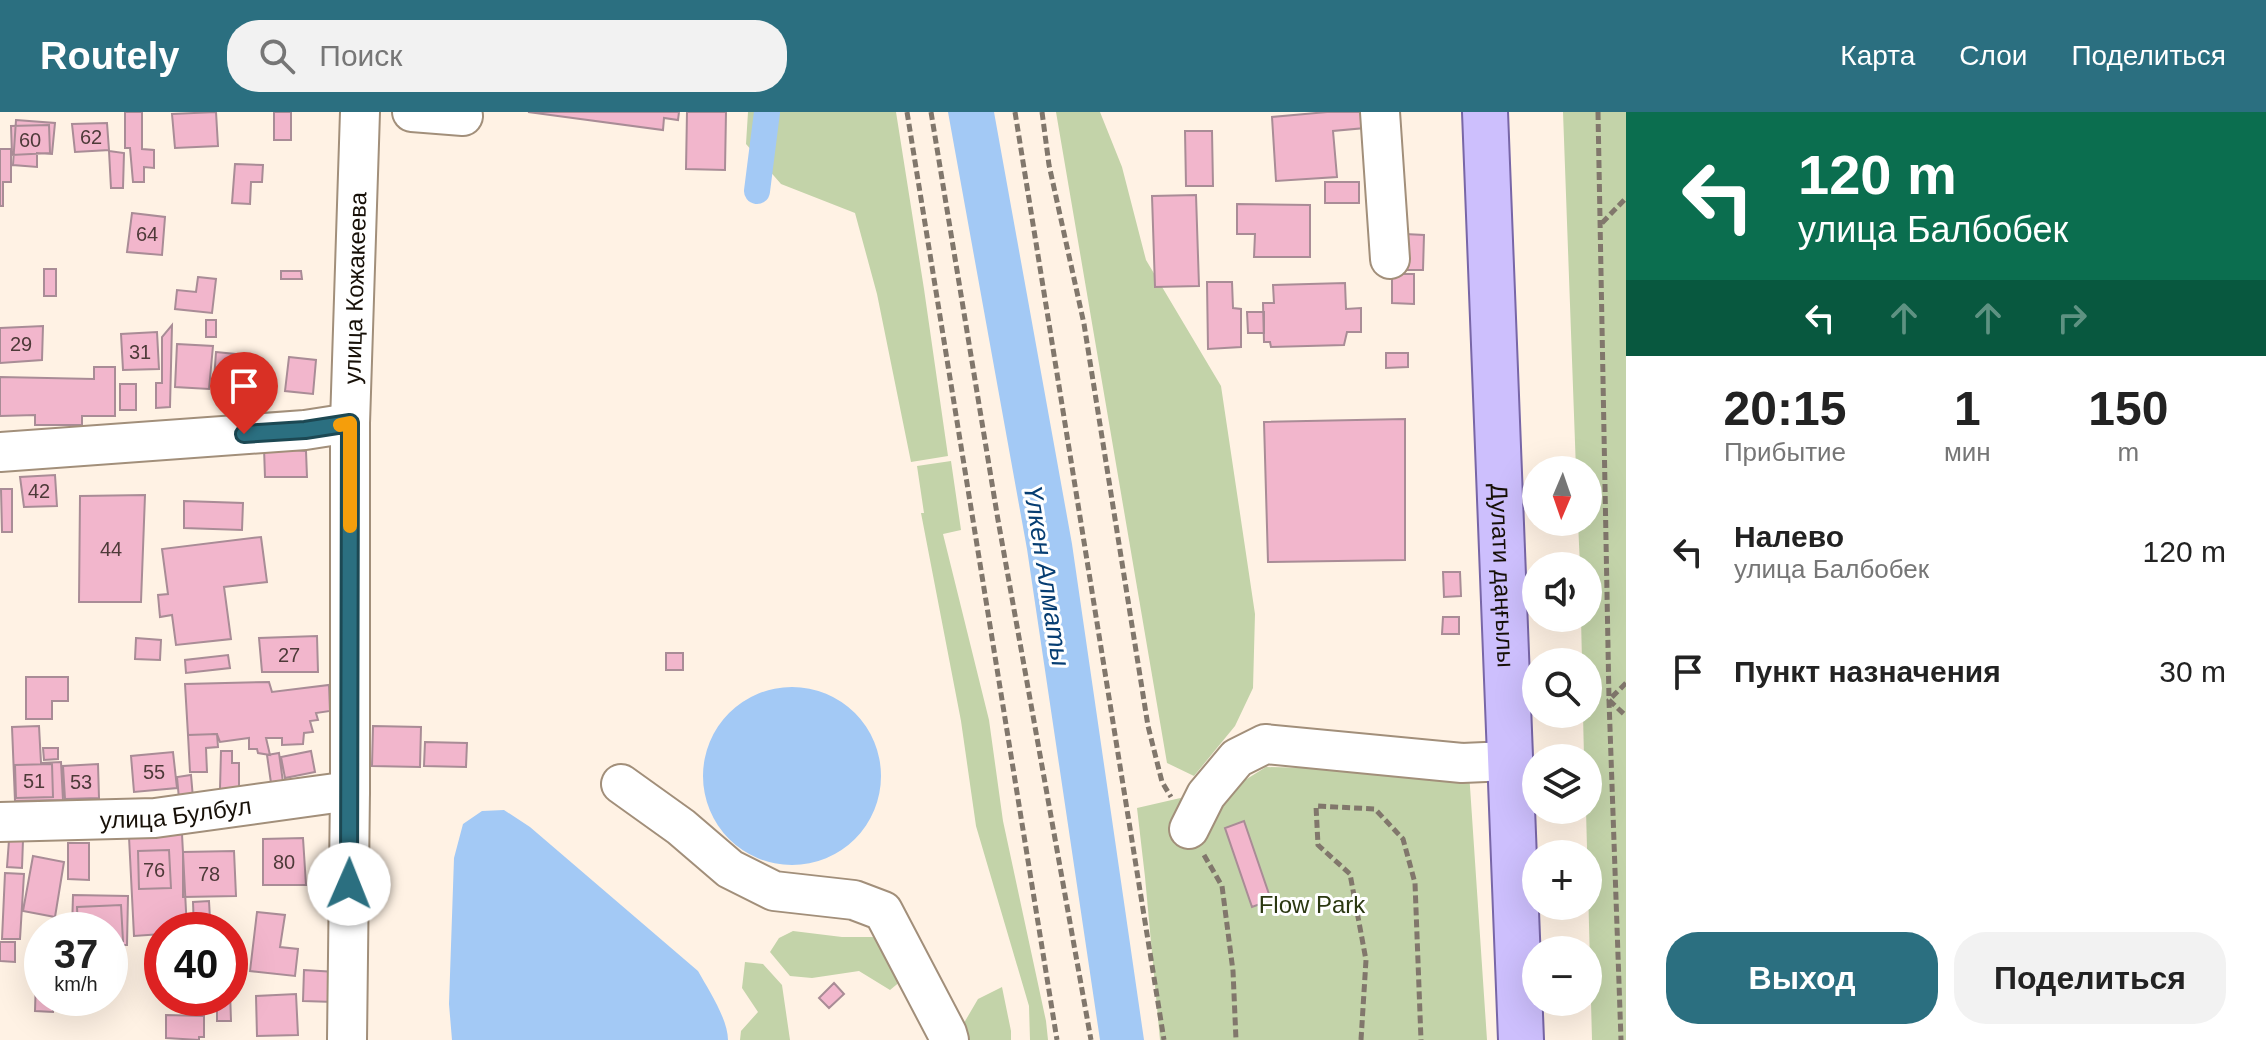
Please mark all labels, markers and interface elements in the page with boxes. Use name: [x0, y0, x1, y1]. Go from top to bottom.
search box: [227, 20, 787, 92]
icon: search: [255, 34, 299, 78]
text: Routely: [40, 35, 179, 77]
text: Поиск: [319, 39, 403, 72]
text: Карта: [1840, 40, 1915, 71]
text: Слои: [1959, 40, 2027, 71]
text: Поделиться: [2071, 40, 2226, 71]
house number: 62: [80, 126, 102, 148]
house number: 60: [19, 129, 41, 151]
text: 120 m: [1798, 143, 1957, 206]
icon: left: [1666, 144, 1770, 248]
street label: улица Кожакеева: [338, 191, 371, 385]
text: улица Балбобек: [1798, 209, 2068, 250]
house number: 64: [136, 223, 158, 245]
icon: left: [1798, 296, 1842, 340]
icon: ahead: [1882, 296, 1926, 340]
icon: ahead: [1966, 296, 2010, 340]
icon: right: [2050, 296, 2094, 340]
house number: 29: [10, 333, 32, 355]
house number: 31: [129, 341, 151, 363]
pin: [210, 352, 278, 434]
icon: arrive: [222, 364, 266, 408]
text: 20:15: [1724, 382, 1846, 435]
text: 1: [1954, 382, 1981, 435]
text: 150: [2088, 382, 2168, 435]
text: Прибытие: [1724, 437, 1846, 467]
text: мин: [1944, 437, 1991, 467]
text: m: [2118, 437, 2139, 467]
north arrow: [1522, 456, 1602, 536]
map controls: [1522, 456, 1602, 1016]
house number: 42: [28, 480, 50, 502]
street label: Дулати даңғылы: [1486, 483, 1520, 668]
water label: Үлкен Алматы: [1018, 484, 1076, 668]
text: Налево: [1734, 520, 1844, 553]
icon: left: [1666, 530, 1710, 574]
text: 120 m: [2143, 535, 2226, 568]
house number: 44: [100, 538, 122, 560]
button: sound: [1522, 552, 1602, 632]
text: улица Балбобек: [1734, 554, 1929, 584]
house number: 27: [278, 644, 300, 666]
button: search: [1522, 648, 1602, 728]
icon: arrive: [1666, 650, 1710, 694]
text: Пункт назначения: [1734, 655, 2001, 688]
text: 30 m: [2159, 655, 2226, 688]
button: layers: [1522, 744, 1602, 824]
house number: 55: [143, 761, 165, 783]
house number: 51: [23, 770, 45, 792]
house number: 53: [70, 771, 92, 793]
street label: улица Булбул: [100, 791, 253, 833]
button: +: [1522, 840, 1602, 920]
position arrow: [307, 842, 391, 926]
house number: 80: [273, 851, 295, 873]
house number: 76: [143, 859, 165, 881]
house number: 78: [198, 863, 220, 885]
park label: Flow Park: [1259, 891, 1366, 918]
speed limit sign: 40: [144, 912, 248, 1016]
text: 37: [54, 932, 98, 976]
button: Выход: [1666, 932, 1938, 1024]
button: Поделиться: [1954, 932, 2226, 1024]
button: −: [1522, 936, 1602, 1016]
text: km/h: [54, 973, 98, 995]

